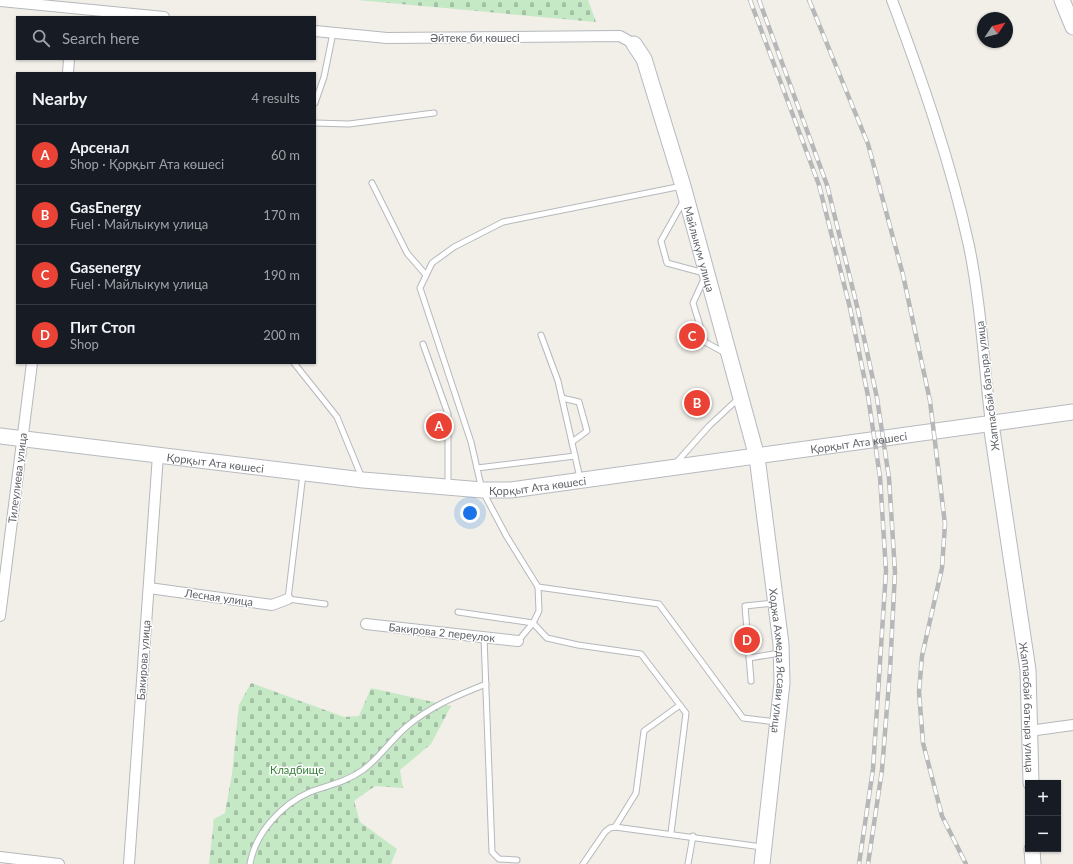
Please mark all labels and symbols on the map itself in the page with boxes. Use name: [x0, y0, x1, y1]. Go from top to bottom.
north arrow: [977, 12, 1013, 48]
street label: Әйтеке би көшесі: [430, 31, 520, 44]
street label: Майлыкум улица: [682, 205, 718, 293]
street label: Жаппасбай батыра улица: [973, 320, 1001, 452]
pin: C: [679, 321, 705, 351]
pin: B: [684, 388, 710, 418]
pin: A: [426, 411, 452, 441]
street label: Қорқыт Ата көшесі: [809, 429, 908, 455]
street label: Тилеулиева улица: [5, 432, 29, 524]
street label: Қорқыт Ата көшесі: [166, 450, 265, 474]
street label: Қорқыт Ата көшесі: [489, 473, 587, 497]
your location: [460, 503, 480, 523]
street label: Лесная улица: [183, 586, 254, 608]
street label: Ходжа Ахмеда Яссави улица: [767, 587, 789, 734]
street label: Бакирова улица: [134, 619, 152, 701]
street label: Бакирова 2 переулок: [388, 620, 496, 644]
pin: D: [734, 625, 760, 655]
street label: Жаппасбай батыра улица: [1017, 641, 1037, 773]
park label: Кладбище: [270, 763, 324, 776]

